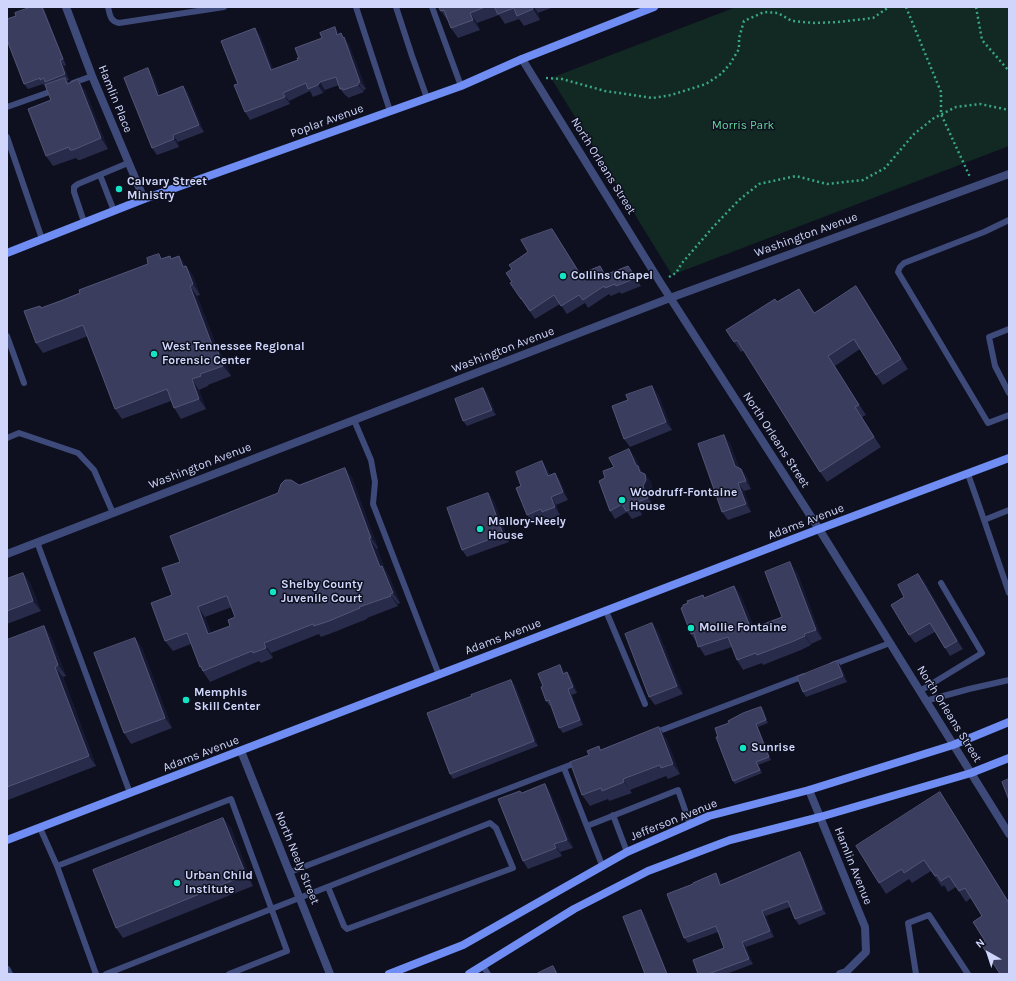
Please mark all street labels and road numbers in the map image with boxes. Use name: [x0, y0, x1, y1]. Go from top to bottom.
street label: Hamlin Place: [95, 63, 135, 135]
street label: Poplar Avenue: [288, 101, 366, 141]
street label: North Orleans Street: [567, 115, 639, 217]
street label: Washington Avenue: [752, 210, 860, 260]
street label: Washington Avenue: [450, 324, 556, 376]
street label: North Orleans Street: [740, 389, 812, 491]
street label: Washington Avenue: [147, 440, 253, 492]
street label: Adams Avenue: [766, 501, 846, 543]
street label: Adams Avenue: [463, 616, 543, 658]
street label: North Orleans Street: [913, 663, 985, 765]
street label: Adams Avenue: [161, 733, 241, 775]
street label: Jefferson Avenue: [629, 796, 719, 844]
street label: North Neely Street: [272, 809, 322, 907]
street label: Hamlin Avenue: [831, 825, 875, 907]

